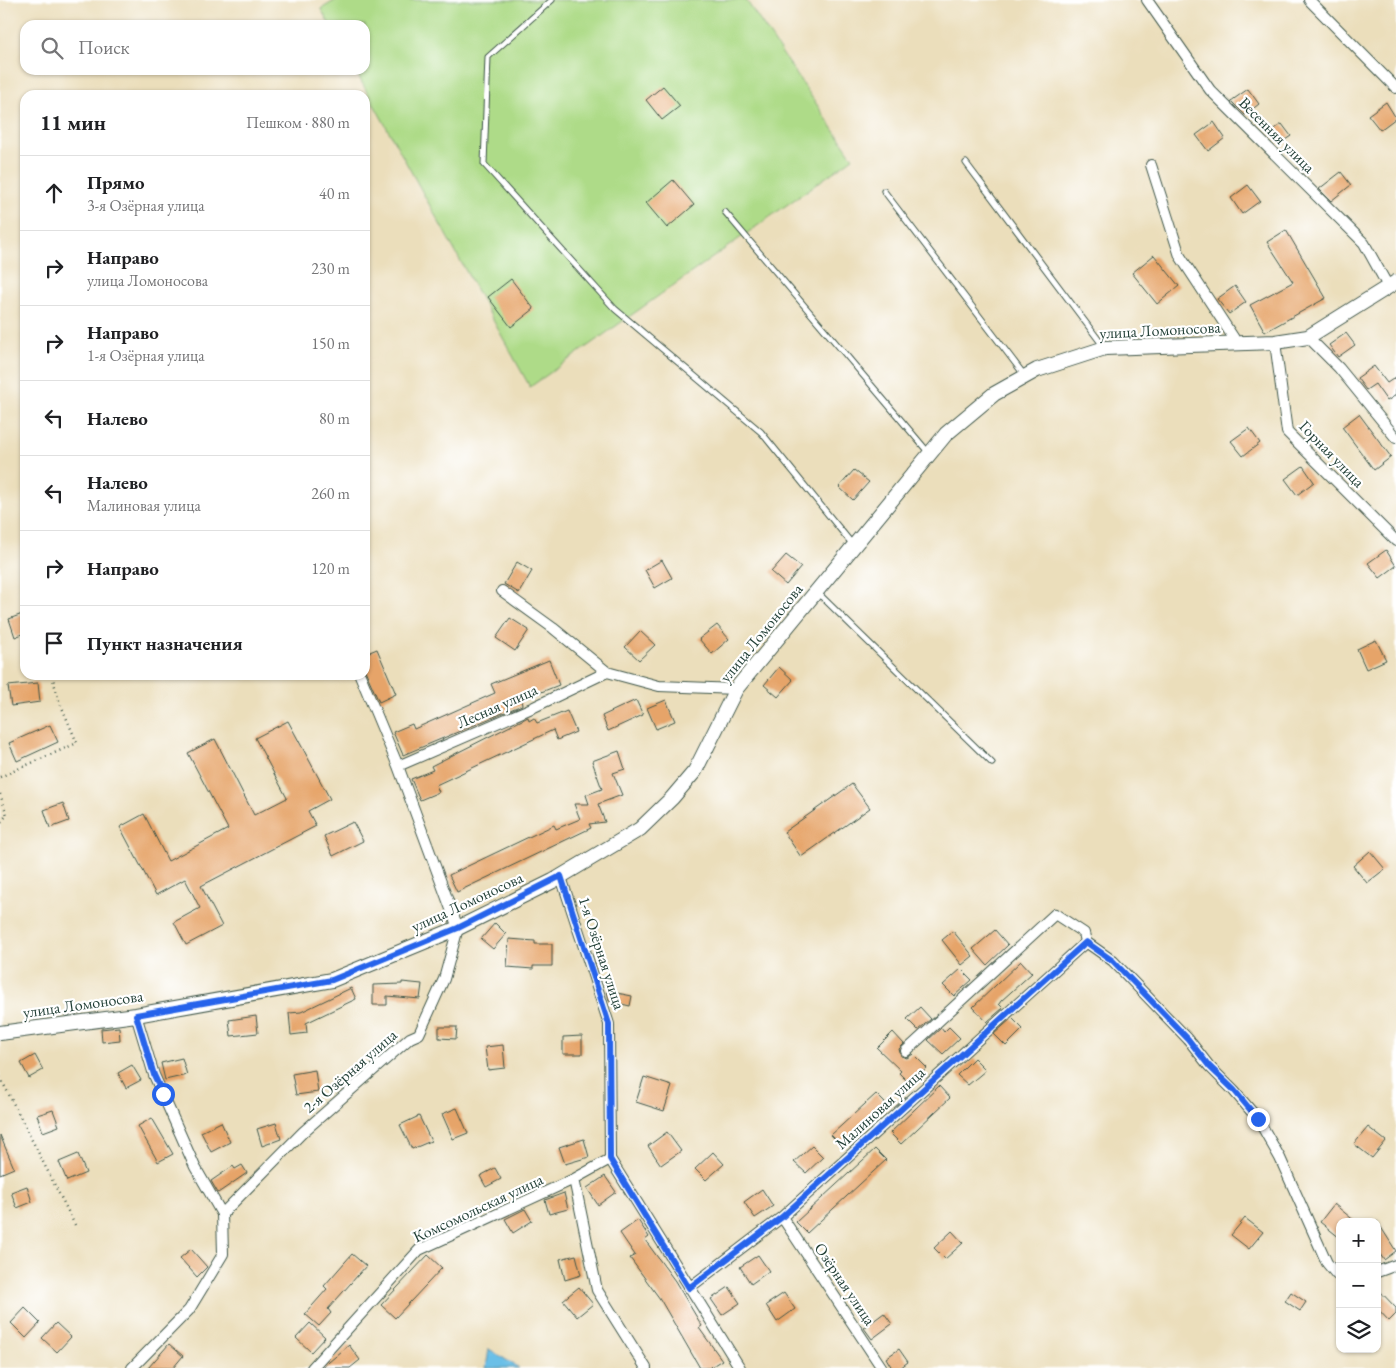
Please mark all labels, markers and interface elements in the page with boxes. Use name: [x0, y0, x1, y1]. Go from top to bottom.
search box: [20, 20, 370, 75]
icon: search: [38, 34, 66, 62]
text: Поиск: [78, 35, 130, 60]
street label: Весенняя улица: [1234, 92, 1320, 178]
text: 11 мин: [40, 109, 106, 136]
text: Пешком · 880 m: [246, 112, 350, 133]
text: Прямо: [87, 170, 145, 195]
icon: ahead: [40, 179, 68, 207]
text: 40 m: [319, 183, 350, 204]
text: 3-я Озёрная улица: [87, 195, 205, 216]
text: Направо: [87, 245, 159, 270]
icon: right: [40, 254, 68, 282]
text: 230 m: [311, 258, 350, 279]
text: улица Ломоносова: [87, 270, 208, 291]
street label: улица Ломоносова: [1099, 316, 1222, 344]
text: Направо: [87, 320, 159, 345]
icon: right: [40, 329, 68, 357]
text: 150 m: [311, 333, 350, 354]
text: 1-я Озёрная улица: [87, 345, 205, 366]
icon: left: [40, 404, 68, 432]
text: Налево: [87, 406, 148, 431]
text: 80 m: [319, 408, 350, 429]
street label: Горная улица: [1295, 416, 1370, 492]
text: Налево: [87, 470, 148, 495]
icon: left: [40, 479, 68, 507]
text: 260 m: [311, 483, 350, 504]
text: Малиновая улица: [87, 495, 201, 516]
icon: right: [40, 554, 68, 582]
text: Направо: [87, 556, 159, 581]
text: 120 m: [311, 558, 350, 579]
street label: улица Ломоносова: [715, 579, 808, 687]
icon: arrive: [40, 629, 68, 657]
text: Пункт назначения: [87, 631, 243, 656]
street label: Лесная улица: [453, 679, 541, 733]
street label: улица Ломоносова: [408, 867, 527, 937]
street label: 1-я Озёрная улица: [574, 894, 630, 1013]
street label: улица Ломоносова: [22, 985, 145, 1023]
street label: 2-я Озёрная улица: [299, 1024, 402, 1118]
street label: Малиновая улица: [831, 1062, 930, 1154]
route start: [152, 1083, 175, 1106]
route end: [1247, 1108, 1270, 1131]
street label: Комсомольская улица: [409, 1168, 547, 1247]
map controls: [1336, 1218, 1381, 1353]
button: +: [1336, 1218, 1381, 1263]
street label: Озёрная улица: [810, 1239, 881, 1330]
button: −: [1336, 1263, 1381, 1308]
button: layers: [1336, 1308, 1381, 1353]

